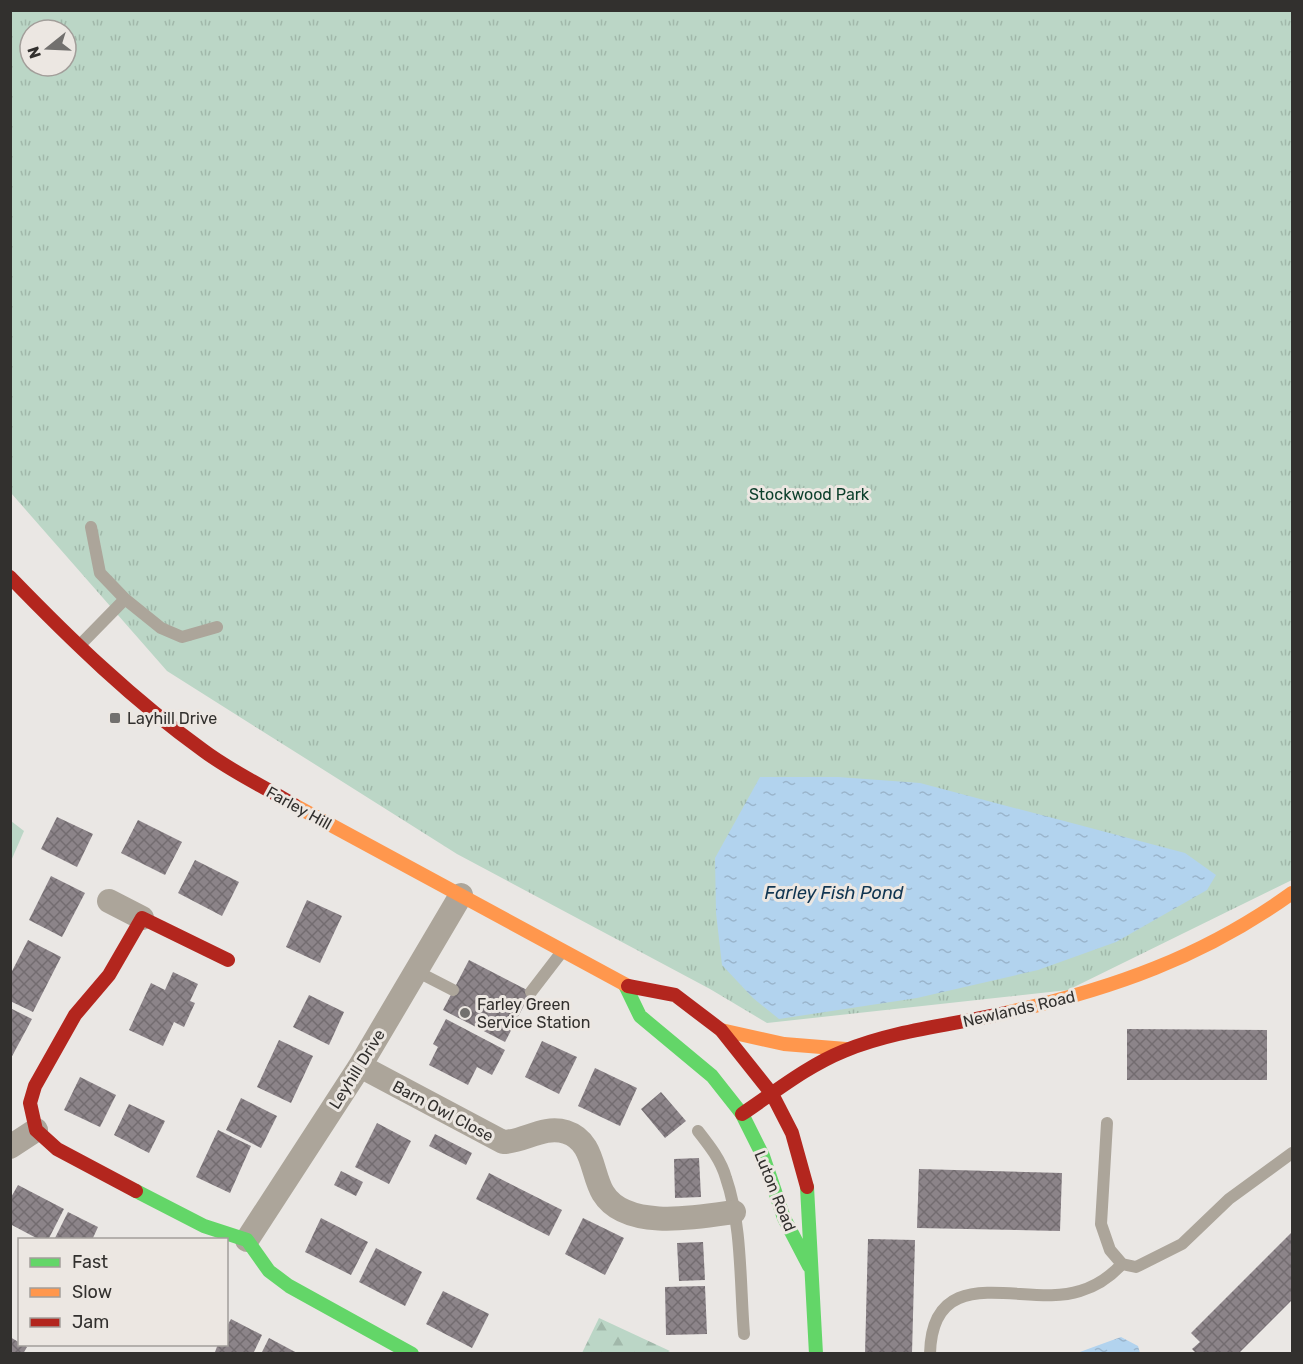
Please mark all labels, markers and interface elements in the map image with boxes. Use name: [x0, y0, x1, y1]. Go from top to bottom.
north arrow: [18, 18, 78, 78]
text: N: [23, 44, 45, 61]
park label: Stockwood Park: [749, 485, 870, 504]
place label: Layhill Drive: [127, 709, 217, 728]
marker: Layhill Drive: [108, 711, 122, 725]
street label: Farley Hill: [263, 782, 335, 834]
water label: Farley Fish Pond: [764, 882, 904, 904]
street label: Newlands Road: [961, 987, 1077, 1031]
place label: Farley Green Service Station: [477, 995, 590, 1032]
marker: Farley Green Service Station: [458, 1006, 472, 1020]
street label: Leyhill Drive: [325, 1026, 389, 1112]
street label: Barn Owl Close: [389, 1076, 497, 1146]
street label: Luton Road: [750, 1148, 800, 1234]
legend: [18, 1238, 228, 1346]
text: Fast: [72, 1251, 108, 1273]
text: Slow: [72, 1281, 112, 1303]
text: Jam: [72, 1311, 109, 1333]

